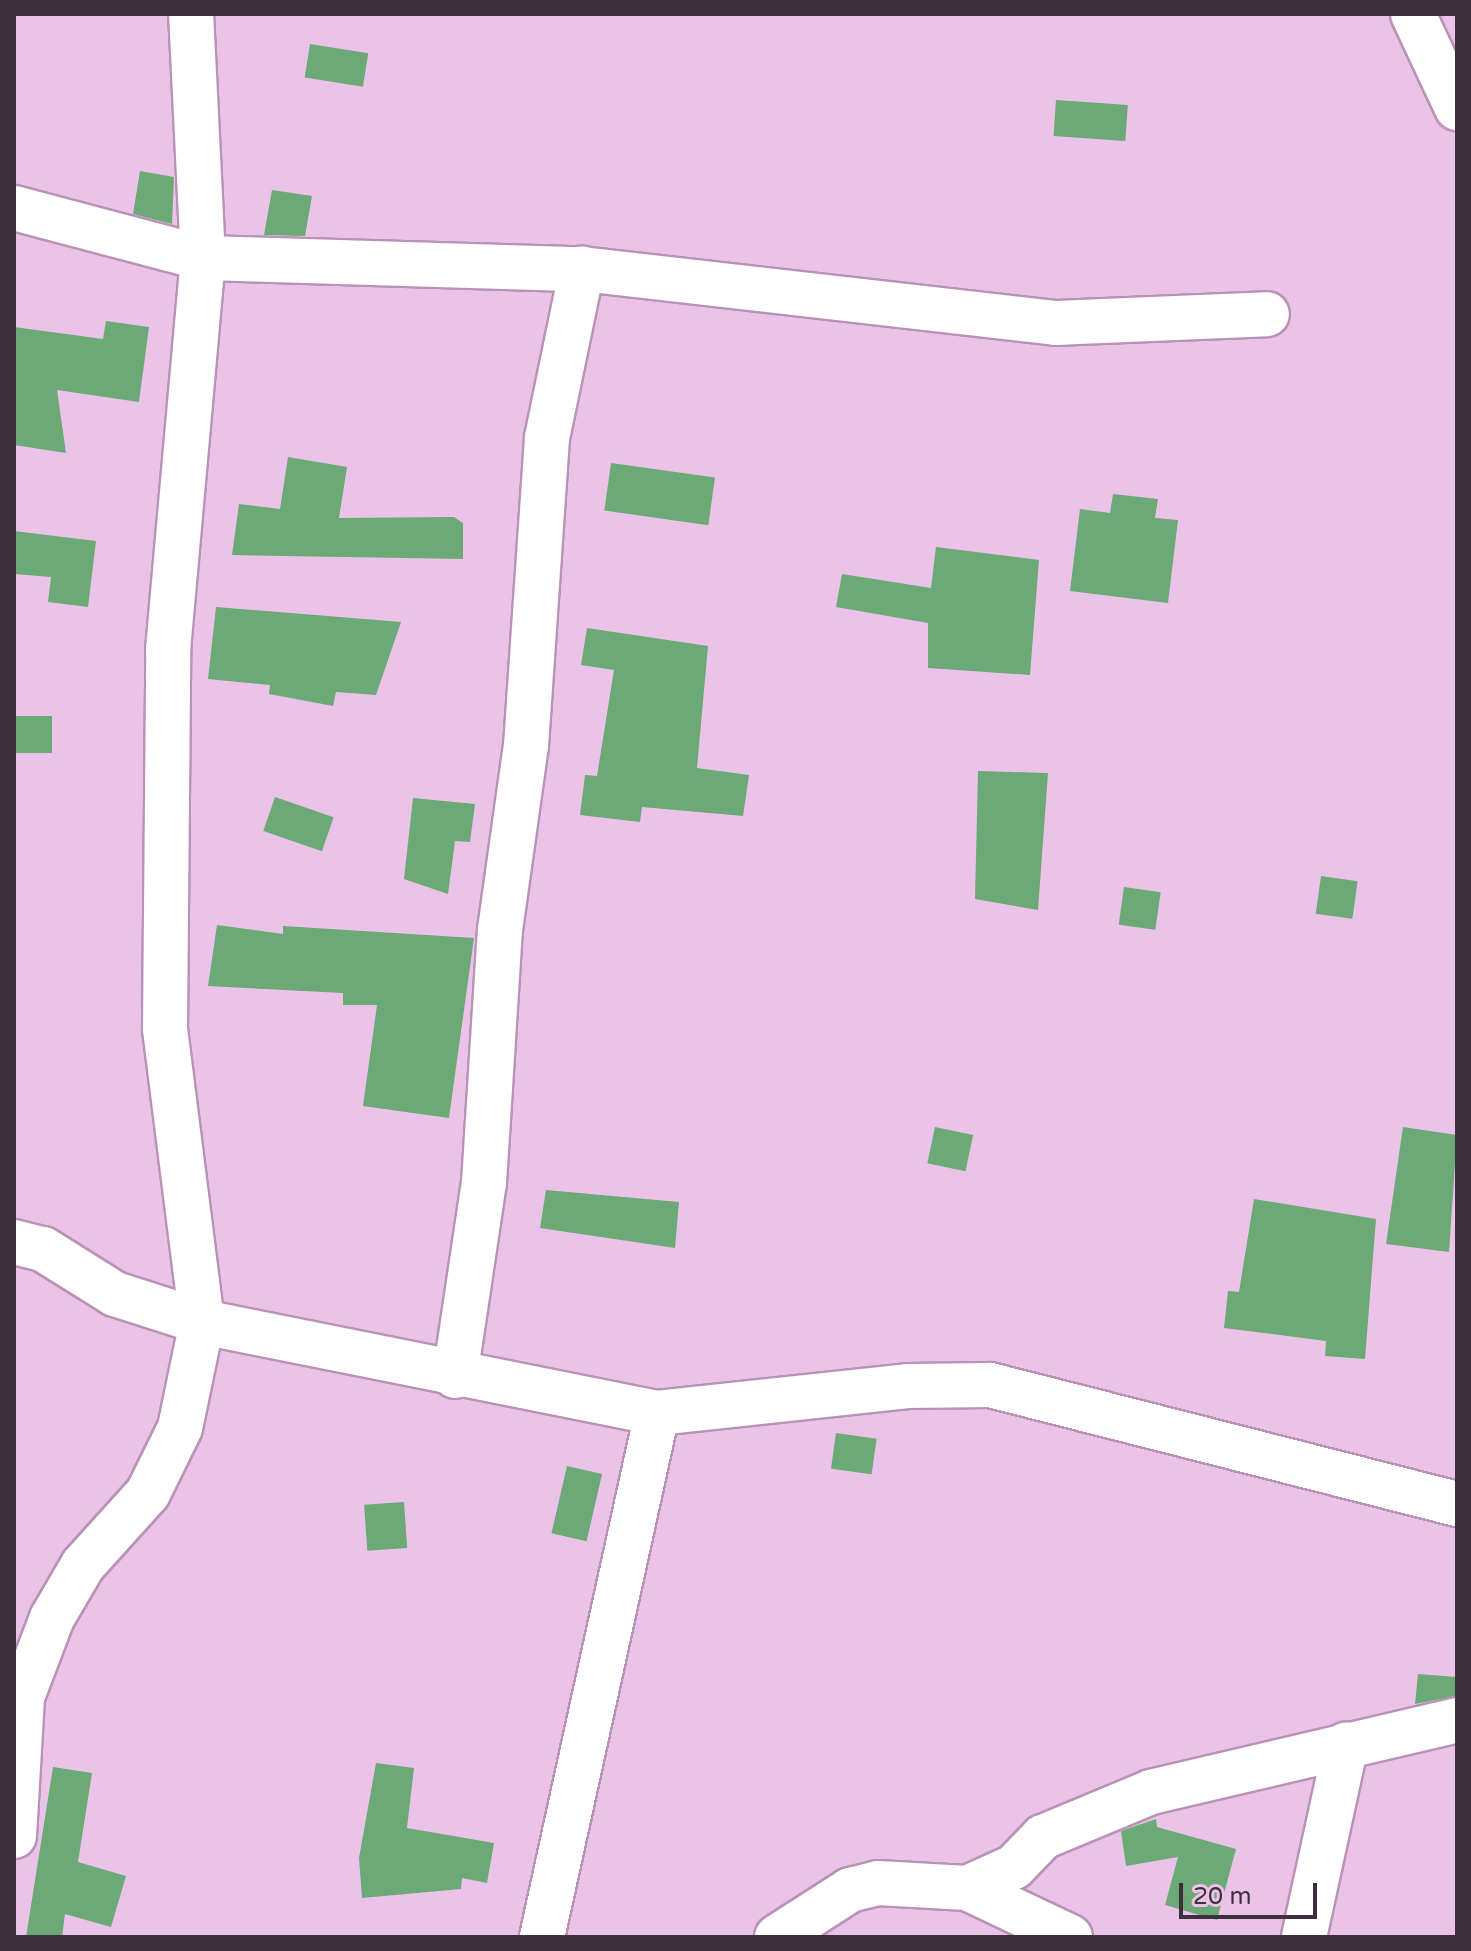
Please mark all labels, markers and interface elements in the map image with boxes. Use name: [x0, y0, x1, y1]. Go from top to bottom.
scale bar: [1183, 1867, 1321, 1917]
text: 20 m: [1193, 1882, 1251, 1911]

